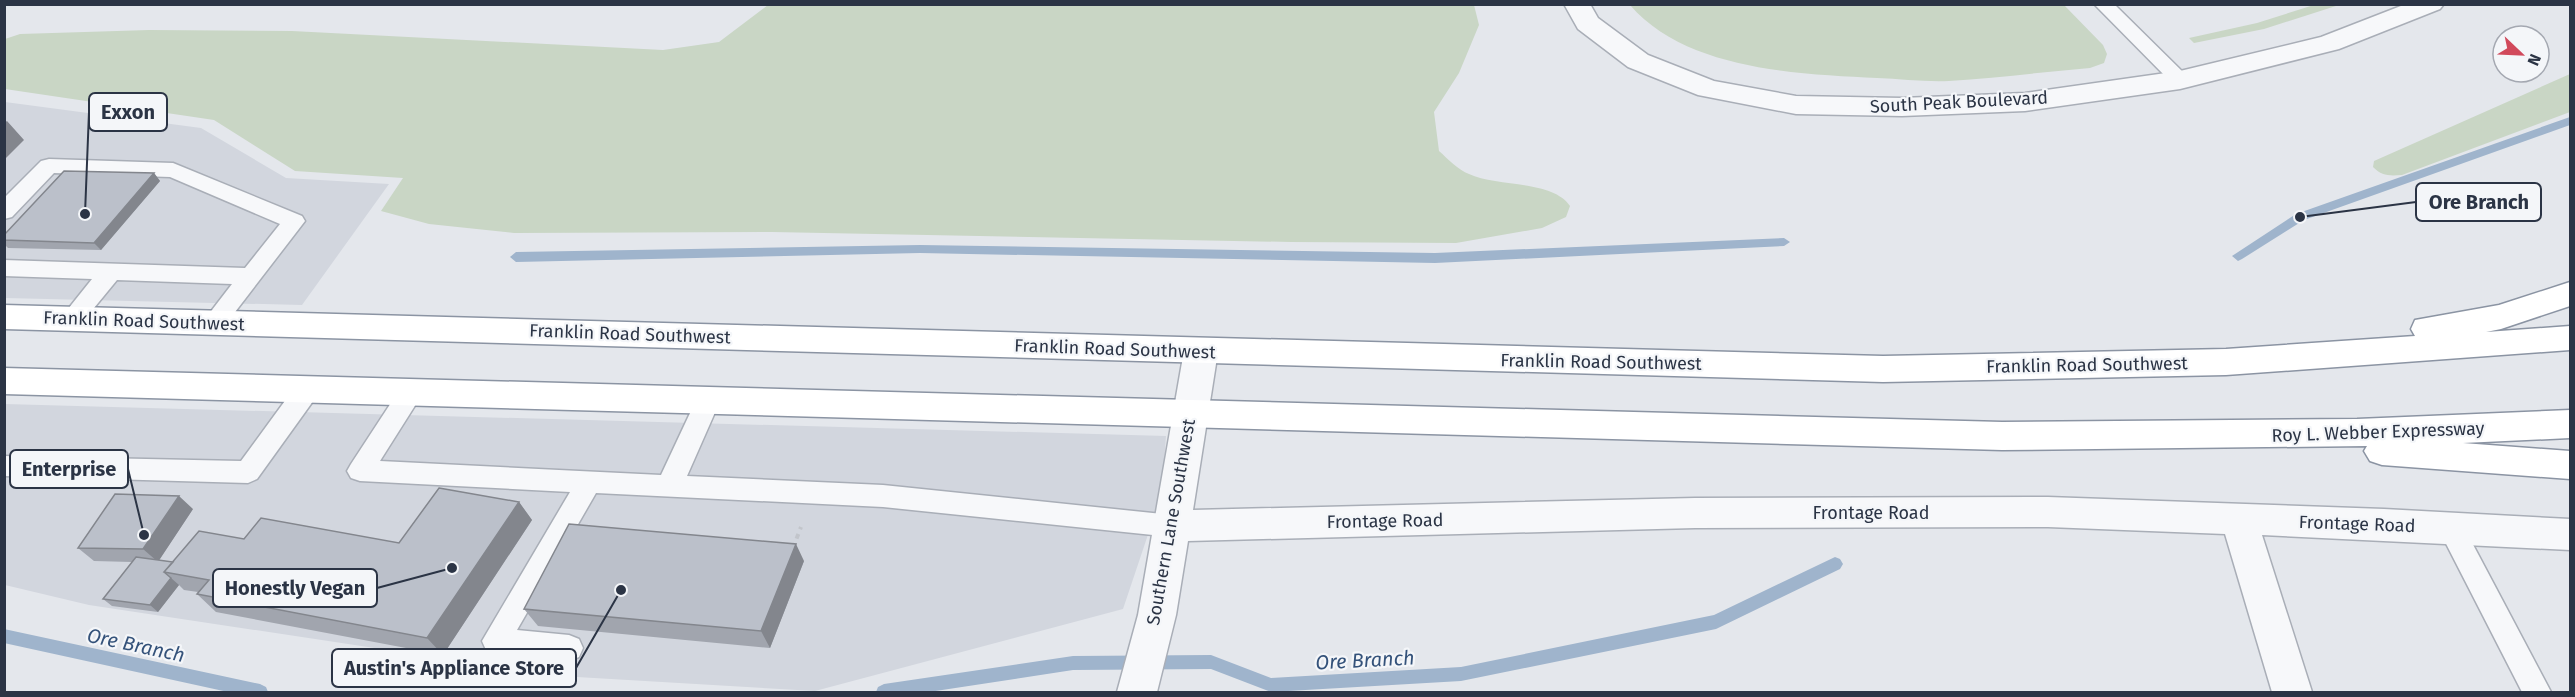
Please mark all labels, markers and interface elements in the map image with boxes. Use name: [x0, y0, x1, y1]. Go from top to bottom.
north arrow: [2491, 24, 2551, 84]
text: N: [2524, 51, 2545, 68]
street label: South Peak Boulevard: [1869, 86, 2049, 118]
callout: Exxon: [89, 93, 167, 131]
text: Exxon: [101, 100, 155, 124]
callout: Ore Branch: [2416, 183, 2541, 221]
text: Ore Branch: [2429, 190, 2529, 214]
street label: Franklin Road Southwest: [43, 306, 246, 336]
street label: Franklin Road Southwest: [529, 319, 732, 349]
street label: Franklin Road Southwest: [1014, 334, 1217, 364]
street label: Franklin Road Southwest: [1500, 349, 1702, 375]
street label: Franklin Road Southwest: [1986, 352, 2188, 378]
street label: Southern Lane Southwest: [1142, 417, 1200, 627]
street label: Roy L. Webber Expressway: [2271, 417, 2485, 447]
callout: Enterprise: [10, 450, 128, 488]
text: Enterprise: [22, 457, 116, 481]
street label: Frontage Road: [1813, 502, 1929, 524]
street label: Frontage Road: [1326, 509, 1444, 533]
street label: Frontage Road: [2298, 511, 2416, 537]
callout: Honestly Vegan: [213, 569, 377, 607]
text: Honestly Vegan: [225, 576, 365, 600]
water label: Ore Branch: [85, 623, 187, 667]
water label: Ore Branch: [1315, 645, 1415, 675]
callout: Austin's Appliance Store: [332, 649, 576, 687]
text: Austin's Appliance Store: [343, 656, 564, 680]

